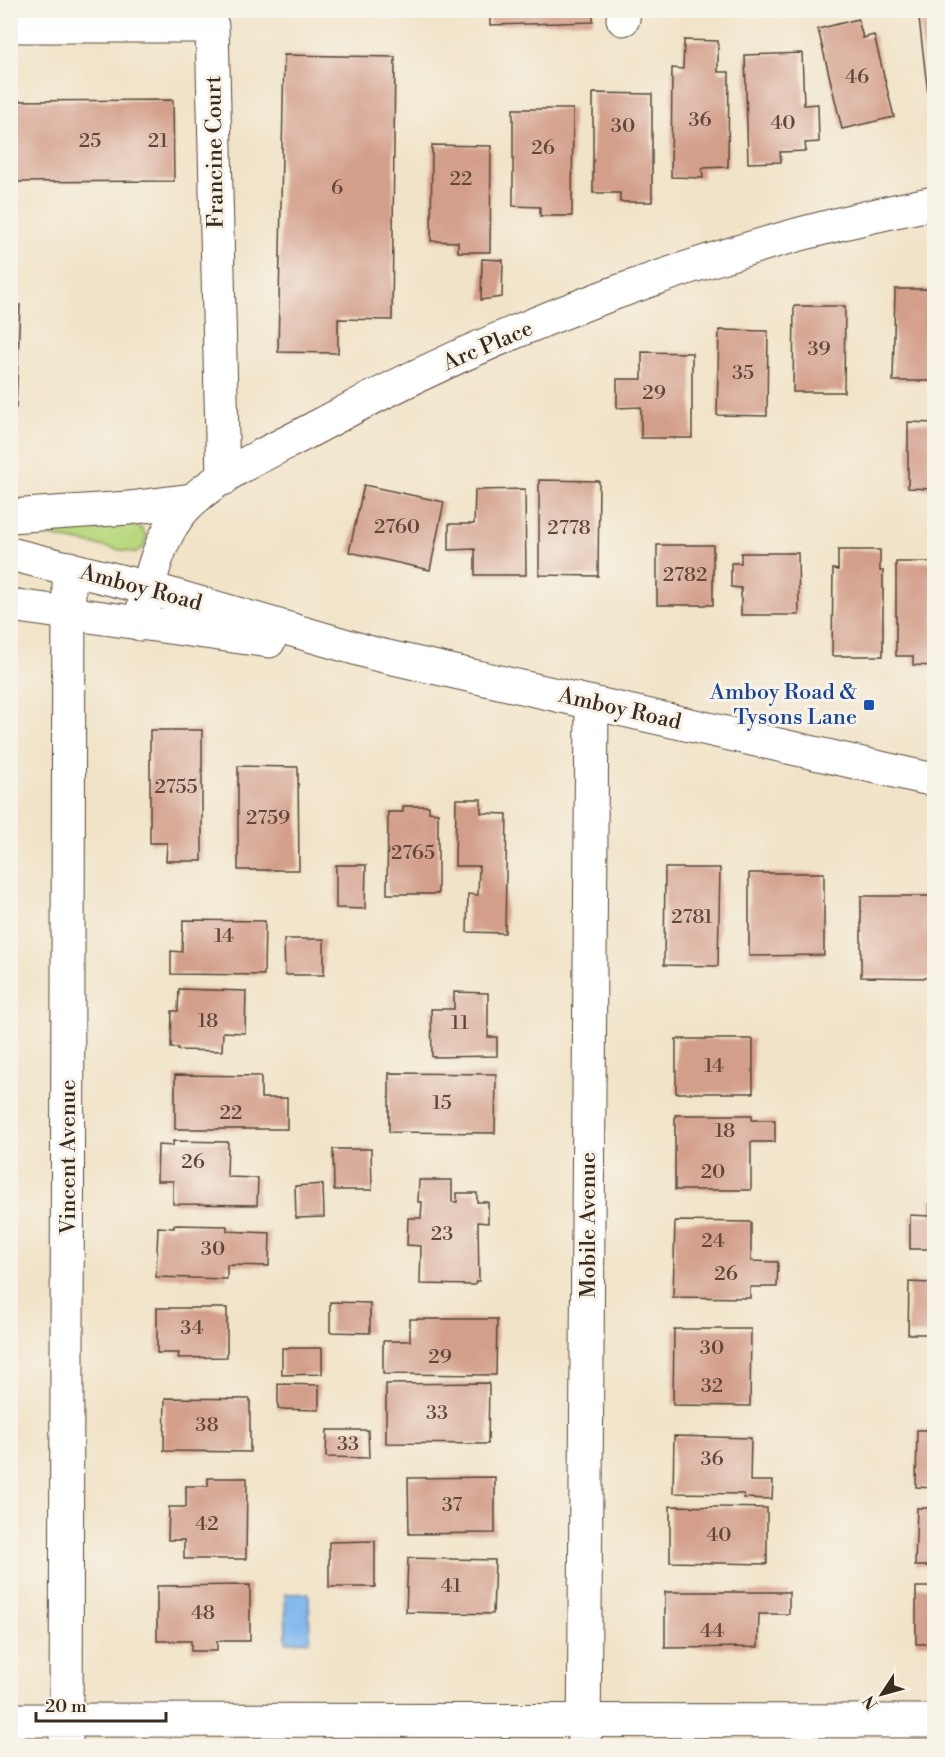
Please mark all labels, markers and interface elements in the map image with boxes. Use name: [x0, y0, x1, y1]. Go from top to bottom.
house number: 46: [845, 65, 869, 90]
street label: Francine Court: [200, 75, 230, 229]
house number: 36: [688, 108, 712, 133]
house number: 40: [770, 111, 796, 136]
house number: 30: [611, 114, 635, 139]
house number: 25: [79, 129, 101, 154]
house number: 21: [148, 129, 169, 154]
house number: 26: [531, 136, 555, 161]
house number: 22: [450, 167, 472, 192]
house number: 6: [331, 176, 343, 201]
street label: Arc Place: [438, 315, 537, 377]
house number: 39: [807, 337, 831, 362]
house number: 35: [732, 361, 754, 386]
house number: 29: [642, 381, 666, 406]
house number: 2760: [374, 515, 420, 540]
house number: 2778: [547, 516, 591, 541]
street label: Amboy Road: [76, 559, 205, 617]
house number: 2782: [663, 563, 707, 588]
place label: Amboy Road & Tysons Lane: [709, 679, 857, 731]
street label: Amboy Road: [555, 682, 684, 736]
marker: Amboy Road & Tysons Lane: [862, 698, 876, 712]
house number: 2755: [154, 775, 198, 800]
house number: 2759: [246, 806, 290, 831]
house number: 2765: [391, 841, 435, 866]
house number: 2781: [671, 905, 713, 930]
house number: 14: [214, 924, 234, 949]
house number: 18: [198, 1009, 218, 1034]
house number: 11: [451, 1011, 469, 1036]
house number: 14: [704, 1054, 724, 1079]
street label: Vincent Avenue: [55, 1079, 82, 1236]
house number: 15: [432, 1091, 452, 1116]
house number: 22: [220, 1101, 242, 1126]
house number: 18: [715, 1119, 735, 1144]
house number: 26: [181, 1150, 205, 1175]
street label: Mobile Avenue: [575, 1152, 602, 1298]
house number: 20: [701, 1160, 725, 1185]
house number: 23: [431, 1222, 453, 1247]
house number: 24: [701, 1229, 725, 1254]
house number: 30: [201, 1237, 225, 1262]
house number: 26: [714, 1262, 738, 1287]
house number: 34: [180, 1316, 204, 1341]
house number: 30: [700, 1336, 724, 1361]
house number: 29: [428, 1345, 452, 1370]
house number: 32: [701, 1374, 723, 1399]
house number: 33: [426, 1401, 448, 1426]
house number: 38: [195, 1413, 219, 1438]
house number: 33: [337, 1432, 359, 1457]
house number: 36: [700, 1447, 724, 1472]
house number: 37: [442, 1493, 462, 1518]
house number: 42: [195, 1512, 219, 1537]
house number: 40: [706, 1523, 732, 1548]
house number: 41: [441, 1574, 462, 1599]
house number: 48: [191, 1601, 215, 1626]
house number: 44: [700, 1619, 724, 1644]
north arrow: [852, 1664, 912, 1724]
scale bar: [36, 1685, 166, 1723]
text: N: [859, 1691, 882, 1713]
text: 20 m: [45, 1695, 87, 1718]

